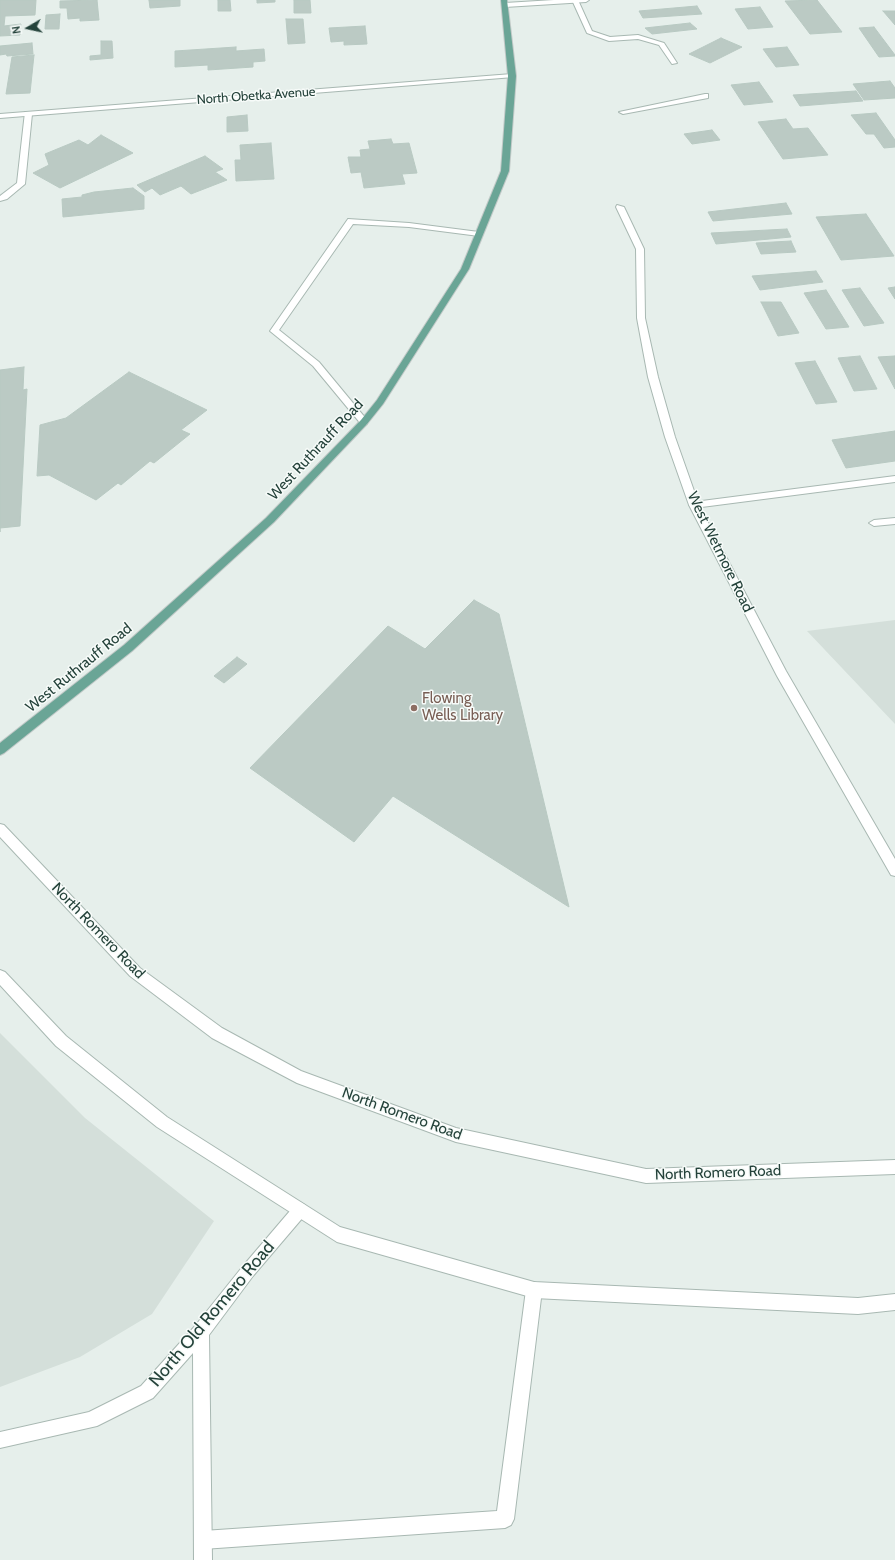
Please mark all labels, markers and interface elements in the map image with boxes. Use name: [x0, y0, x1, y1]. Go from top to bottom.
north arrow: [8, 8, 48, 48]
text: N: [9, 25, 24, 35]
street label: North Obetka Avenue: [196, 84, 316, 108]
street label: West Ruthrauff Road: [265, 396, 367, 504]
street label: West Wetmore Road: [683, 489, 757, 615]
street label: West Ruthrauff Road: [22, 620, 136, 716]
place label: Flowing Wells Library: [422, 690, 503, 725]
marker: Flowing Wells Library: [409, 703, 419, 713]
street label: North Romero Road: [48, 879, 148, 983]
street label: North Romero Road: [340, 1084, 464, 1144]
street label: North Romero Road: [654, 1162, 782, 1184]
street label: North Old Romero Road: [145, 1237, 279, 1391]

